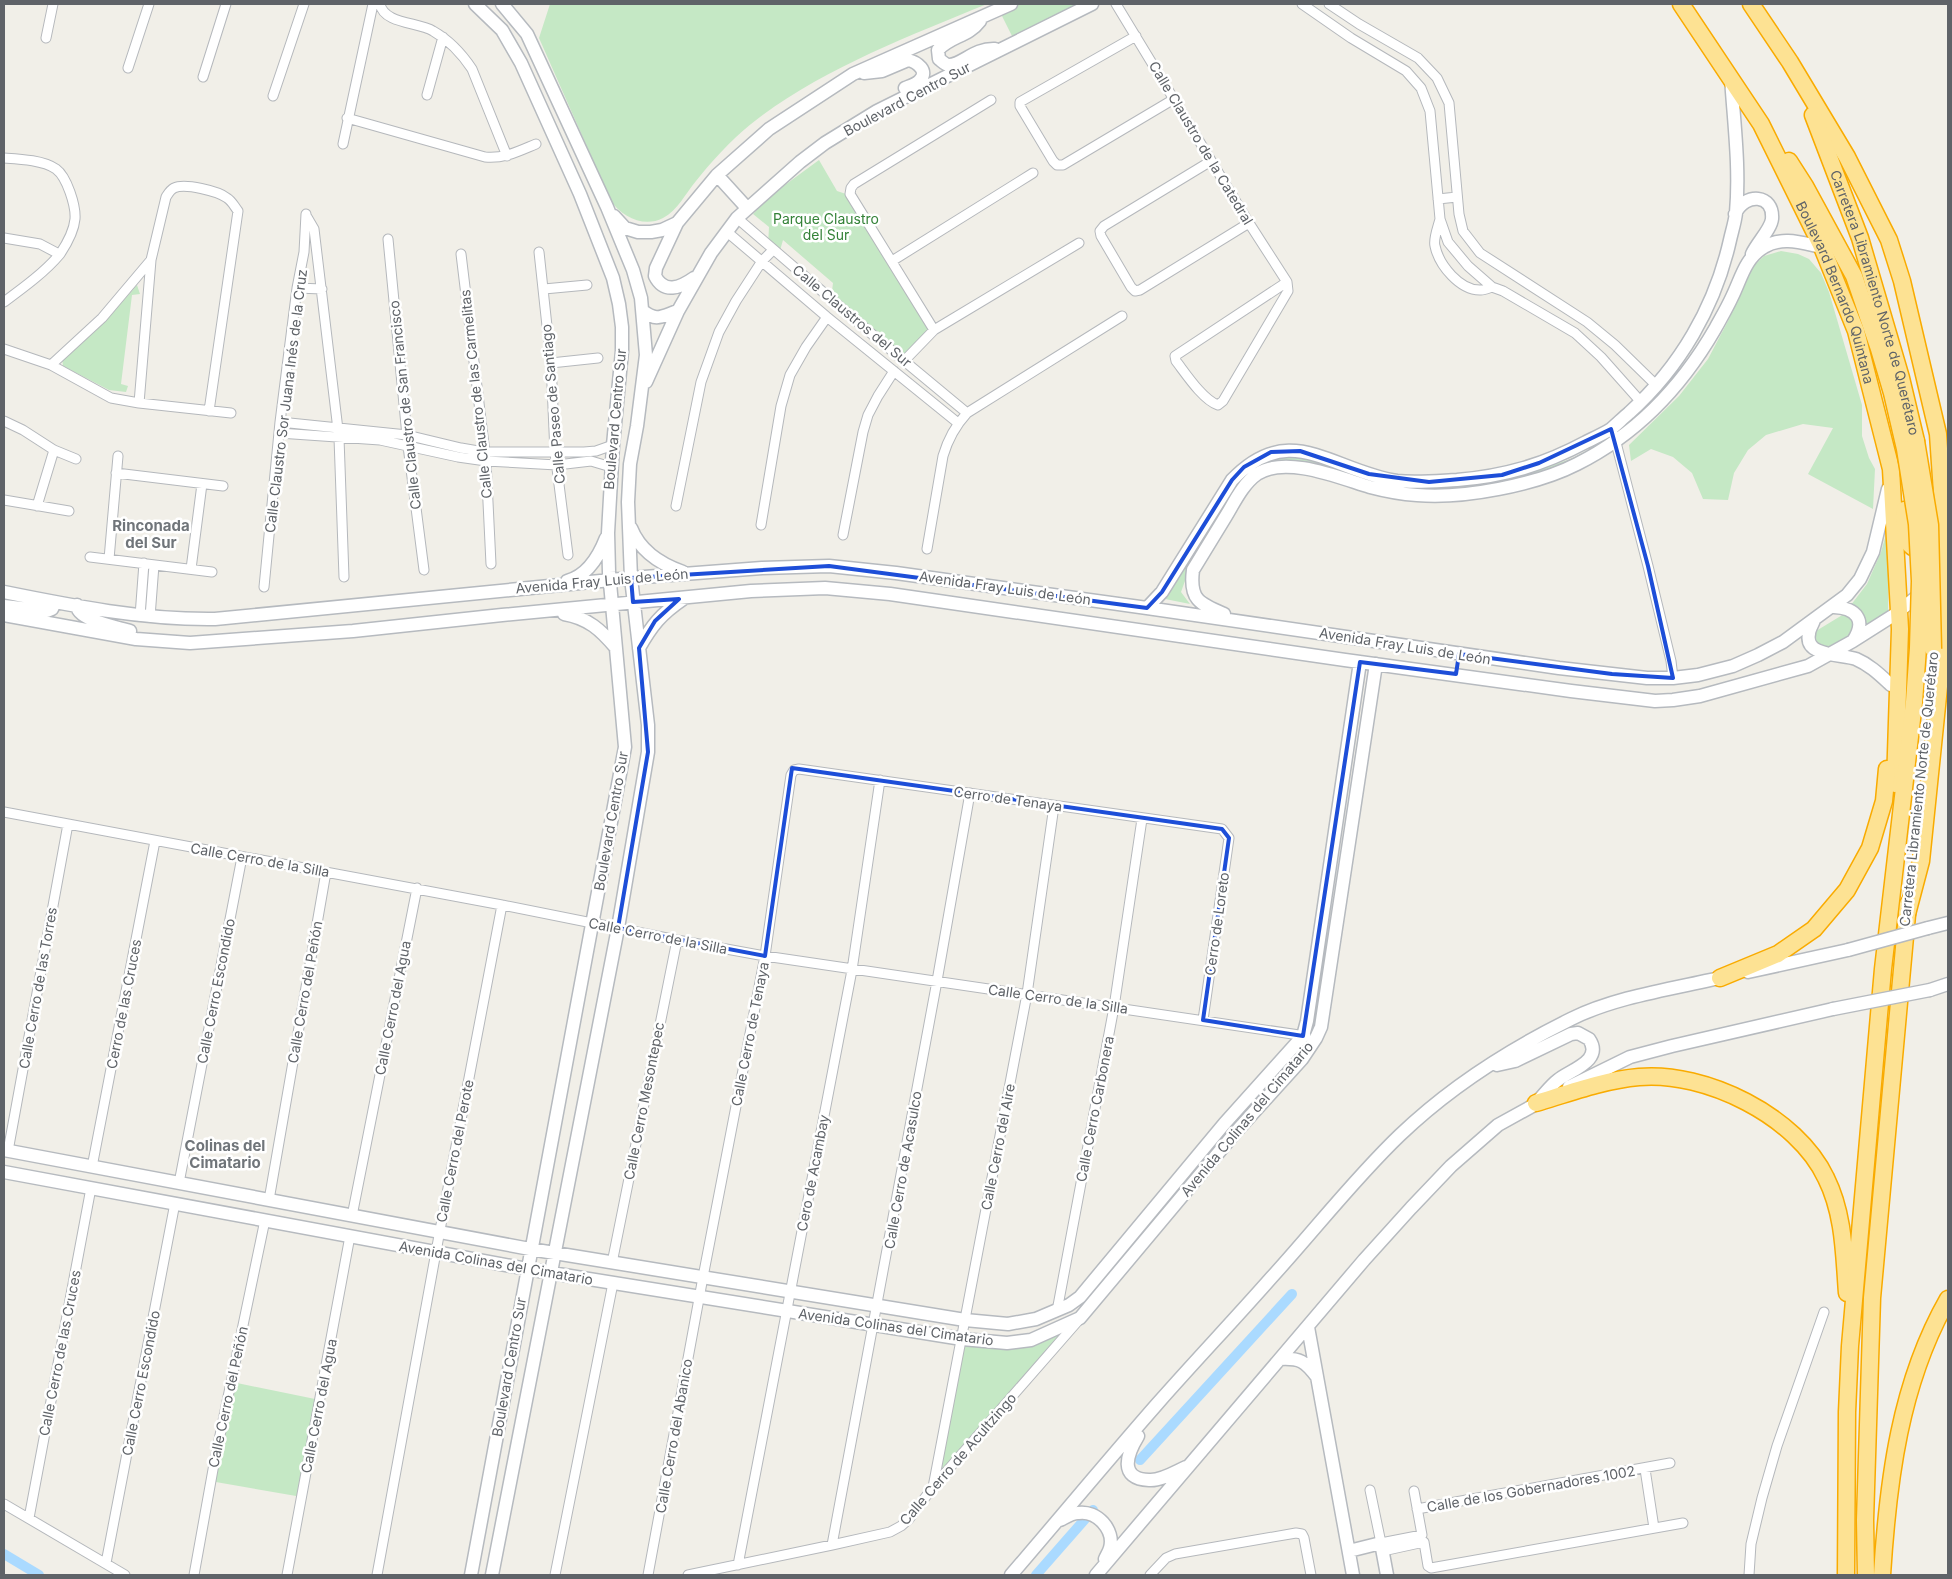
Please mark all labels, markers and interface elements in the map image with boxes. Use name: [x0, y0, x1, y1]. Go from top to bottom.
street label: Boulevard Centro Sur: [840, 58, 973, 139]
street label: Calle Claustro de la Catedral: [1146, 58, 1257, 228]
street label: Carretera Libramiento Norte de Querétaro: [1827, 168, 1923, 437]
street label: Boulevard Bernardo Quintana: [1793, 198, 1878, 386]
park label: Parque Claustro del Sur: [773, 210, 879, 243]
street label: Calle Claustros del Sur: [789, 261, 915, 370]
street label: Calle Claustro Sor Juana Inés de la Cruz: [261, 268, 310, 534]
street label: Calle Claustro de las Carmelitas: [456, 289, 495, 499]
street label: Calle Claustro de San Francisco: [385, 300, 424, 510]
street label: Calle Paseo de Santiago: [537, 323, 568, 485]
street label: Boulevard Centro Sur: [600, 348, 629, 490]
district label: Rinconada del Sur: [112, 516, 190, 552]
street label: Avenida Fray Luis de León: [515, 564, 689, 597]
street label: Avenida Fray Luis de León: [918, 567, 1092, 608]
street label: Avenida Fray Luis de León: [1318, 624, 1492, 667]
street label: Carretera Libramiento Norte de Querétaro: [1896, 651, 1941, 927]
street label: Boulevard Centro Sur: [590, 750, 631, 892]
street label: Cerro de Tenaya: [953, 782, 1064, 815]
street label: Calle Cerro de la Silla: [189, 839, 331, 880]
street label: Cerro de Loreto: [1201, 871, 1232, 977]
street label: Calle Cerro de las Torres: [15, 906, 60, 1070]
street label: Calle Cerro de la Silla: [587, 914, 729, 957]
street label: Calle Cerro Escondido: [193, 917, 238, 1065]
street label: Calle Cerro del Peñón: [284, 919, 325, 1064]
street label: Cerro de las Cruces: [103, 938, 144, 1070]
street label: Calle Cerro del Agua: [371, 939, 414, 1077]
street label: Calle Cerro de Tenaya: [727, 960, 772, 1107]
street label: Calle Cerro de la Silla: [987, 980, 1129, 1017]
street label: Calle Cerro Mesontepec: [620, 1021, 667, 1181]
street label: Calle Cerro Carbonera: [1072, 1034, 1117, 1183]
street label: Avenida Colinas del Cimatario: [1177, 1038, 1316, 1200]
street label: Calle Cerro del Perote: [432, 1078, 477, 1224]
street label: Calle Cerro del Aire: [977, 1082, 1018, 1212]
street label: Calle Cerro de Acasulco: [880, 1090, 925, 1250]
street label: Cero de Acambay: [793, 1113, 832, 1233]
district label: Colinas del Cimatario: [185, 1136, 265, 1172]
street label: Avenida Colinas del Cimatario: [398, 1237, 595, 1288]
street label: Calle Cerro de las Cruces: [35, 1268, 84, 1437]
street label: Boulevard Centro Sur: [488, 1296, 529, 1438]
street label: Avenida Colinas del Cimatario: [797, 1304, 995, 1349]
street label: Calle Cerro Escondido: [118, 1309, 163, 1457]
street label: Calle Cerro del Peñón: [204, 1325, 251, 1469]
street label: Calle Cerro del Agua: [297, 1337, 340, 1475]
street label: Calle Cerro del Abanico: [652, 1357, 695, 1514]
street label: Calle Cerro de Acultzingo: [896, 1389, 1020, 1528]
street label: Calle de los Gobernadores 1002: [1425, 1462, 1636, 1515]

